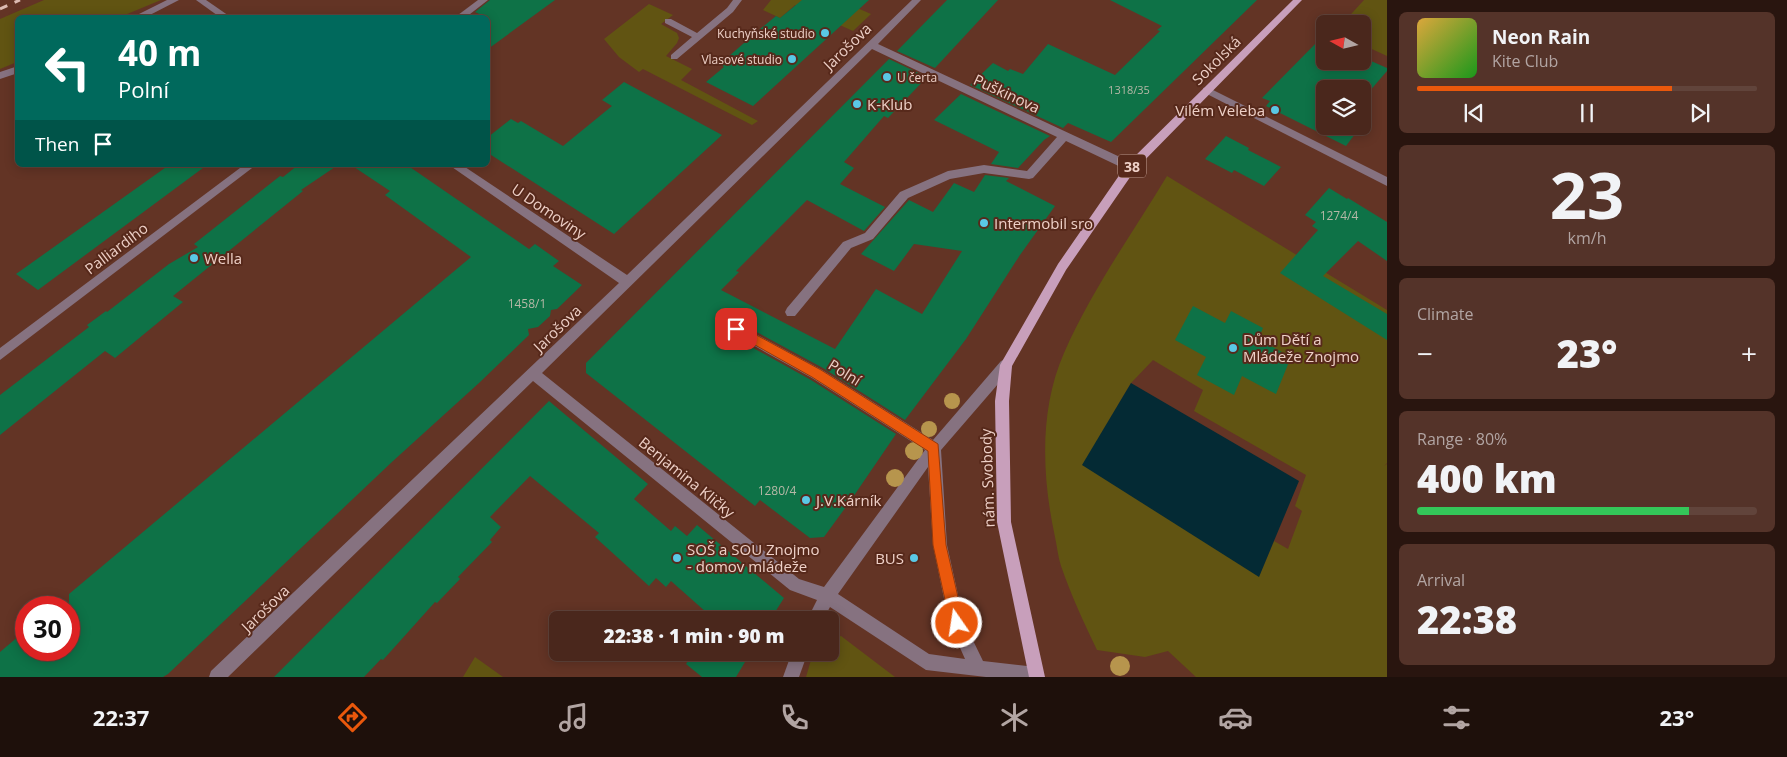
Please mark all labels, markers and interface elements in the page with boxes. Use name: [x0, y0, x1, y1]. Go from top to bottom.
north arrow: [1316, 15, 1371, 70]
map controls: [1316, 15, 1371, 135]
street label: Jarošova: [817, 18, 875, 75]
text: Neon Rain: [1492, 24, 1590, 50]
place label: Kuchyňské studio: [717, 25, 815, 42]
marker: Kuchyňské studio: [819, 27, 831, 39]
text: 40 m: [118, 29, 201, 76]
street label: Sokolská: [1187, 31, 1245, 89]
icon: left: [35, 35, 100, 100]
text: Kite Club: [1492, 50, 1558, 72]
place label: Vlasové studio: [701, 51, 782, 68]
marker: Vlasové studio: [786, 53, 798, 65]
place label: U čerta: [897, 69, 937, 86]
street label: Puškinova: [971, 69, 1043, 117]
marker: U čerta: [881, 71, 893, 83]
text: Polní: [118, 74, 169, 104]
button: layers: [1316, 80, 1371, 135]
house number: 1318/35: [1108, 82, 1150, 97]
place label: K-Klub: [867, 94, 912, 114]
marker: K-Klub: [851, 98, 863, 110]
icon: previous: [1460, 99, 1488, 127]
icon: pause: [1573, 99, 1601, 127]
icon: next: [1686, 99, 1714, 127]
place label: Vilém Veleba: [1175, 100, 1265, 120]
marker: Vilém Veleba: [1269, 104, 1281, 116]
icon: arrive: [89, 130, 117, 158]
text: Then: [35, 131, 79, 157]
text: 23: [1550, 150, 1624, 238]
road number: 38: [1118, 154, 1146, 178]
street label: U Domoviny: [508, 179, 590, 244]
house number: 1274/4: [1320, 207, 1358, 224]
place label: Intermobil sro: [994, 213, 1093, 233]
marker: Intermobil sro: [978, 217, 990, 229]
street label: Palliardiho: [80, 218, 152, 278]
text: km/h: [1568, 227, 1606, 249]
place label: Wella: [204, 248, 242, 268]
marker: Wella: [188, 252, 200, 264]
house number: 1458/1: [508, 295, 546, 312]
street label: Jarošova: [527, 300, 585, 357]
text: Climate: [1417, 303, 1474, 325]
pin: [715, 308, 757, 350]
icon: arrive: [722, 315, 750, 343]
text: 23°: [1557, 327, 1617, 379]
place label: Dům Dětí a Mládeže Znojmo: [1243, 329, 1359, 366]
text: −: [1417, 334, 1433, 372]
text: +: [1741, 334, 1757, 372]
marker: Dům Dětí a Mládeže Znojmo: [1227, 342, 1239, 354]
street label: Polní: [825, 354, 866, 390]
street label: nám. Svobody: [975, 428, 999, 528]
text: Range · 80%: [1417, 428, 1507, 450]
street label: Benjamina Kličky: [635, 432, 739, 522]
text: 400 km: [1417, 452, 1557, 504]
house number: 1280/4: [758, 482, 796, 499]
place label: J.V.Kárník: [814, 490, 881, 510]
marker: J.V.Kárník: [800, 494, 812, 506]
place label: SOŠ a SOU Znojmo - domov mládeže: [687, 539, 819, 576]
place label: BUS: [875, 548, 904, 568]
marker: SOŠ a SOU Znojmo - domov mládeže: [671, 552, 683, 564]
marker: BUS: [908, 552, 920, 564]
text: Arrival: [1417, 569, 1465, 591]
street label: Jarošova: [235, 580, 293, 637]
text: 22:38: [1417, 593, 1517, 645]
speed limit sign: 30: [15, 596, 80, 661]
position arrow: [930, 596, 982, 648]
text: 22:38 · 1 min · 90 m: [604, 623, 784, 649]
icon: directions: [335, 700, 370, 735]
icon: music: [556, 700, 591, 735]
icon: phone: [777, 700, 812, 735]
icon: climate: [997, 700, 1032, 735]
icon: car: [1218, 700, 1253, 735]
icon: filters: [1439, 700, 1474, 735]
text: 22:37: [93, 702, 149, 732]
text: 23°: [1659, 702, 1694, 732]

